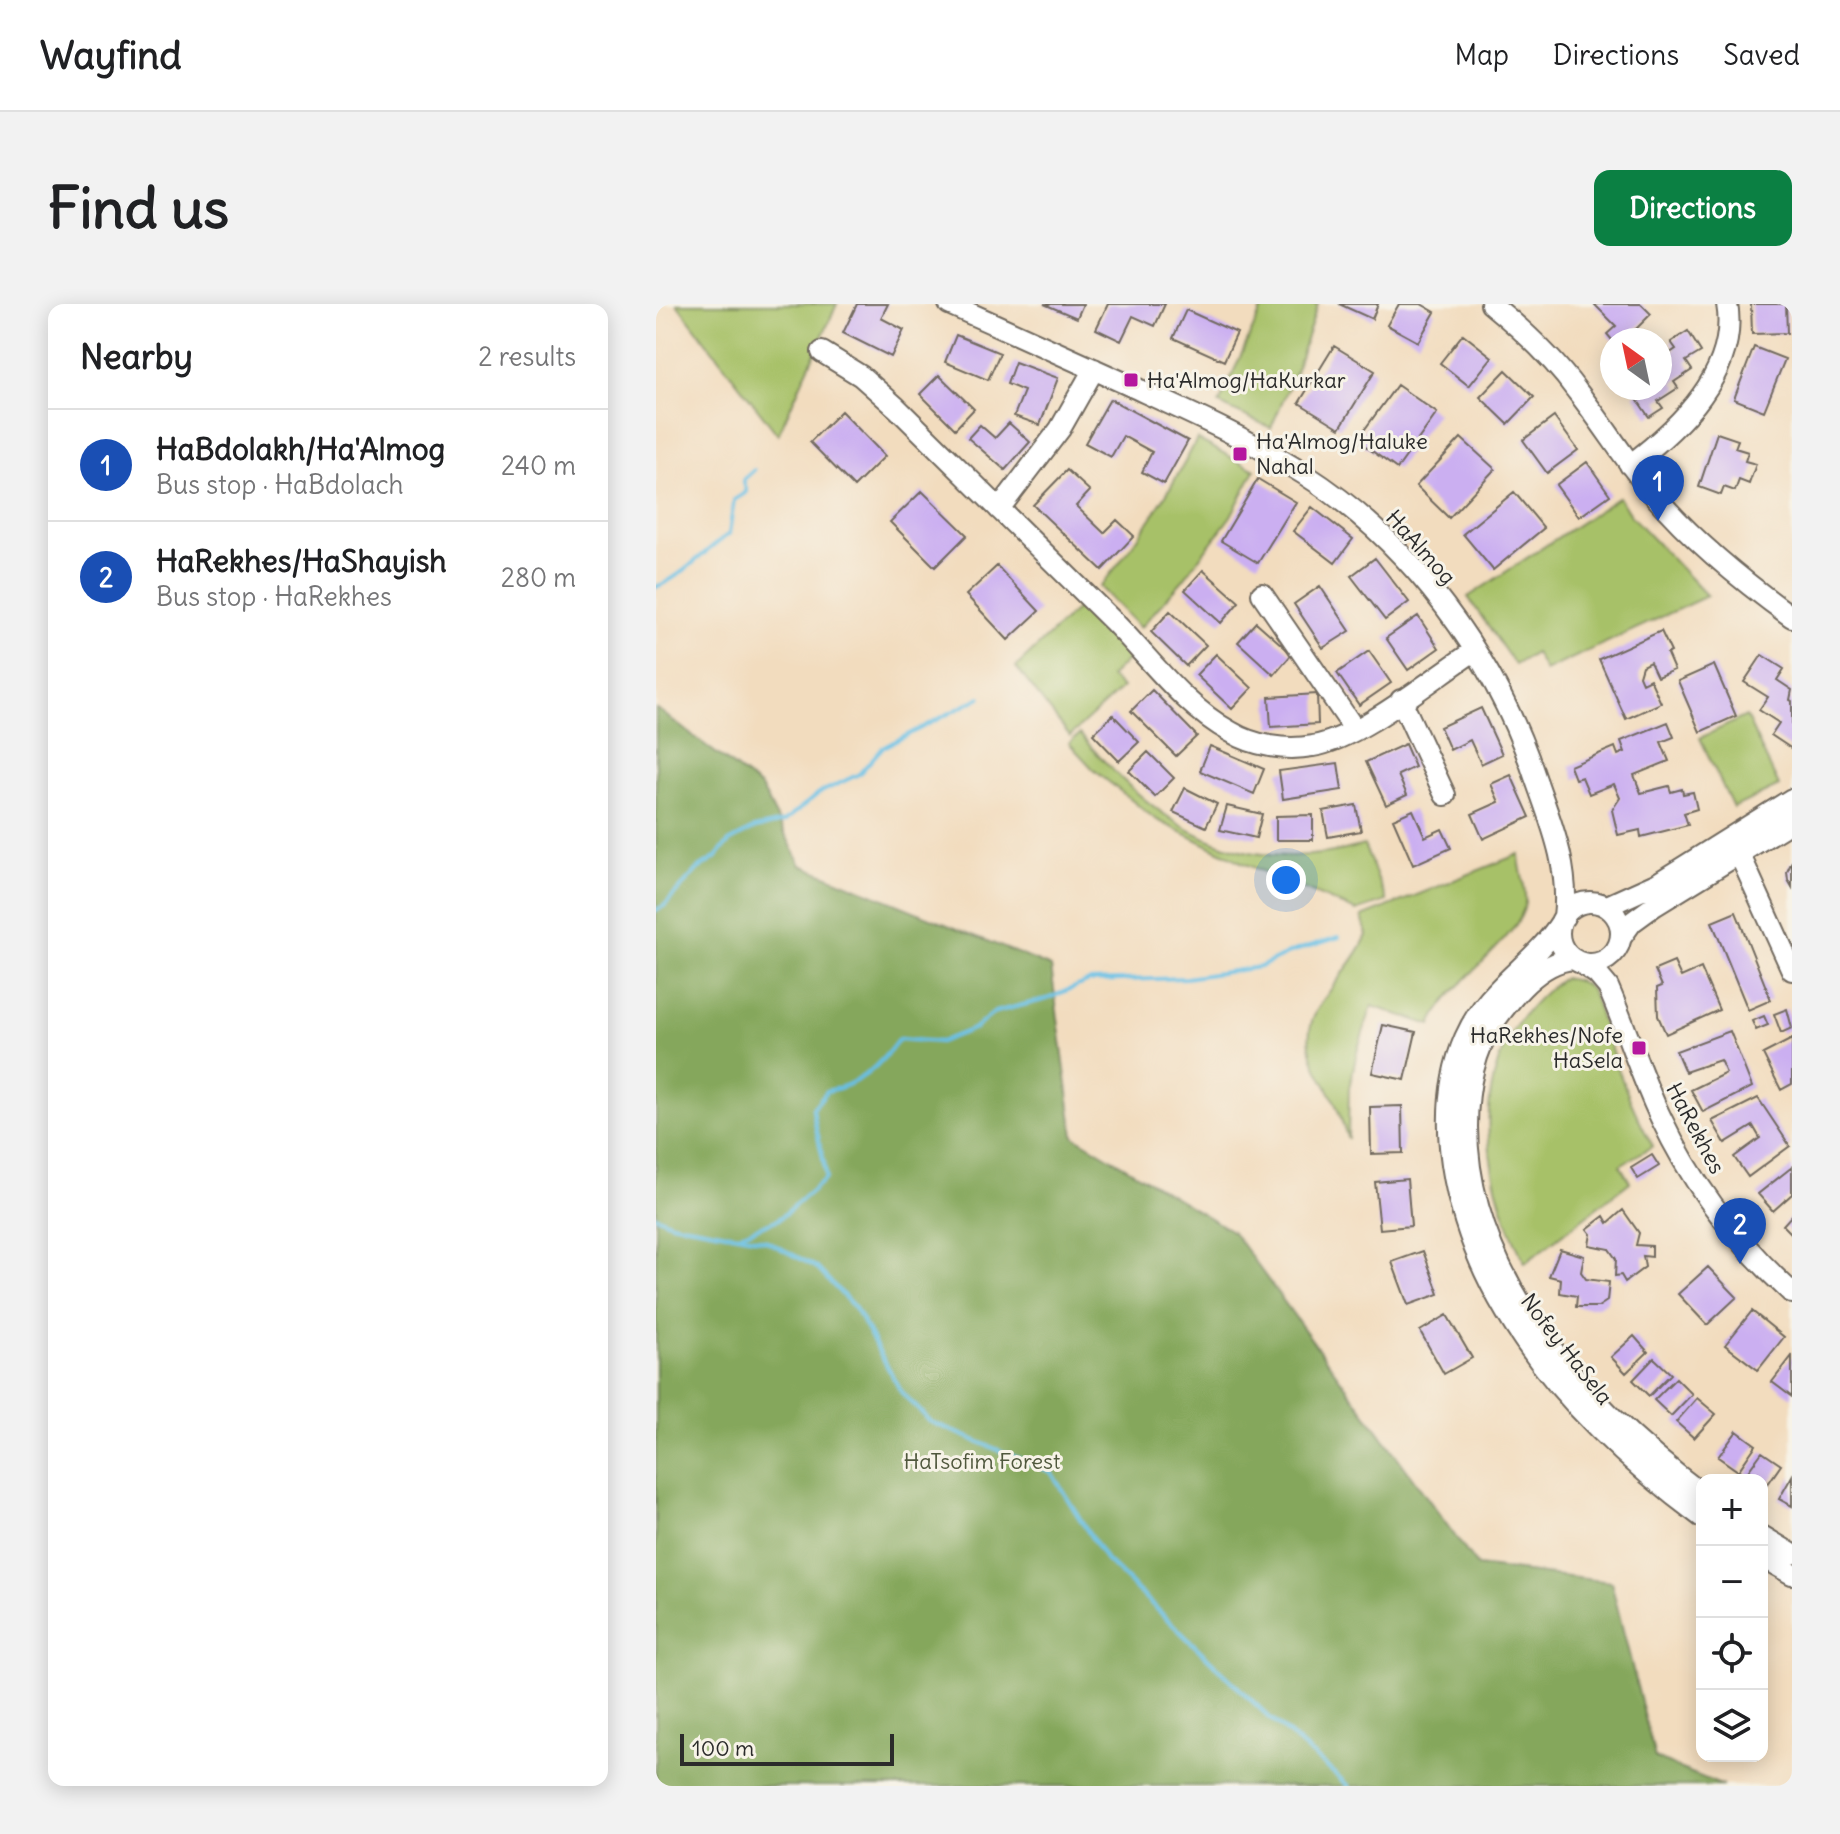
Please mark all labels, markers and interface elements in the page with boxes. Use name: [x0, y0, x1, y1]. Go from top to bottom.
text: Wayfind: [40, 32, 182, 79]
text: Map: [1454, 37, 1509, 73]
text: Directions: [1553, 37, 1679, 73]
text: Saved: [1723, 37, 1800, 73]
button: Directions: [1594, 170, 1792, 246]
text: Find us: [48, 173, 229, 243]
north arrow: [1600, 328, 1672, 400]
text: Nearby: [80, 335, 193, 378]
text: 2 results: [478, 340, 576, 373]
place label: Ha'Almog/HaKurkar: [1147, 366, 1346, 394]
marker: Ha'Almog/HaKurkar: [1122, 371, 1140, 389]
place label: Ha'Almog/Haluke Nahal: [1256, 427, 1428, 480]
text: HaBdolakh/Ha'Almog: [156, 430, 445, 468]
marker: Ha'Almog/Haluke Nahal: [1231, 445, 1249, 463]
text: 1: [101, 449, 111, 482]
text: 240 m: [501, 449, 576, 482]
pin: 1: [1632, 455, 1684, 521]
text: Bus stop · HaBdolach: [156, 468, 404, 501]
street label: HaAlmog: [1380, 504, 1462, 590]
text: HaRekhes/HaShayish: [156, 542, 447, 580]
text: 2: [99, 561, 113, 594]
text: 280 m: [501, 561, 576, 594]
text: Bus stop · HaRekhes: [156, 580, 392, 613]
your location: [1266, 860, 1306, 900]
place label: HaRekhes/Nofe HaSela: [1470, 1021, 1623, 1074]
marker: HaRekhes/Nofe HaSela: [1630, 1039, 1648, 1057]
street label: HaRekhes: [1660, 1078, 1732, 1178]
pin: 2: [1714, 1198, 1766, 1264]
street label: Nofey HaSela: [1515, 1288, 1619, 1410]
park label: HaTsofim Forest: [904, 1447, 1061, 1475]
map controls: [1696, 1474, 1768, 1762]
button: +: [1696, 1474, 1768, 1546]
button: −: [1696, 1546, 1768, 1618]
button: locate: [1696, 1618, 1768, 1690]
button: layers: [1696, 1690, 1768, 1762]
scale bar: [680, 1730, 894, 1766]
text: 100 m: [692, 1734, 754, 1762]

